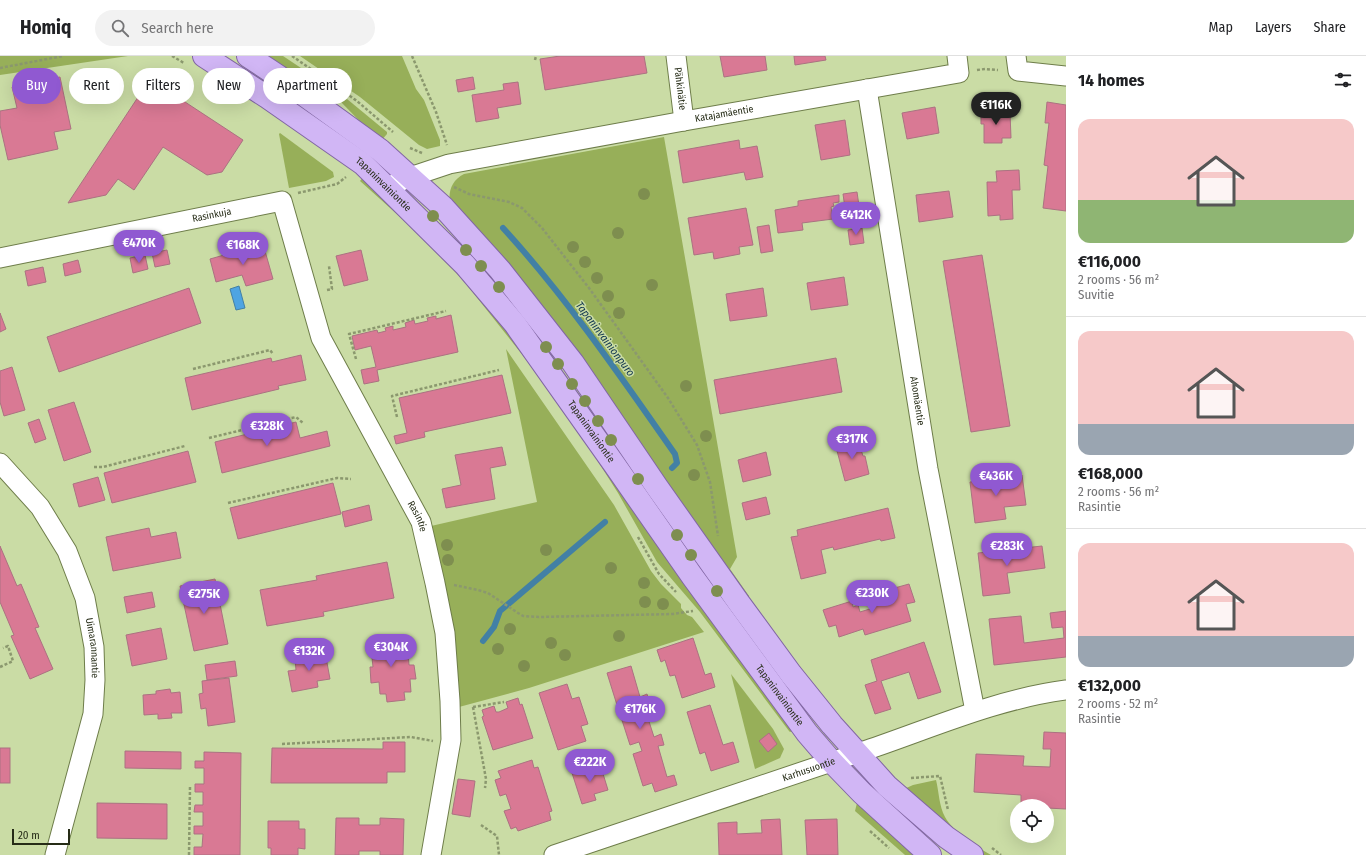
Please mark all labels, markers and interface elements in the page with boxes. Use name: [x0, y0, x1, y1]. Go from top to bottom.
search box: [95, 10, 375, 46]
text: Homiq: [20, 16, 71, 39]
icon: search: [109, 17, 131, 39]
text: Search here: [141, 19, 214, 37]
text: Map: [1209, 19, 1233, 36]
text: Layers: [1255, 19, 1291, 36]
text: Share: [1313, 19, 1346, 36]
street label: Pähkinätie: [671, 67, 689, 111]
chip: Buy: [12, 68, 61, 104]
chip: Rent: [69, 68, 124, 104]
chip: Filters: [132, 68, 194, 104]
chip: New: [202, 68, 255, 104]
chip: Apartment: [263, 68, 352, 104]
icon: filters: [1332, 69, 1354, 91]
text: 14 homes: [1078, 70, 1145, 91]
pin: €116K: [968, 92, 1024, 126]
text: €116K: [980, 97, 1012, 112]
street label: Katajamäentie: [694, 103, 754, 125]
icon: home: [1180, 145, 1252, 217]
street label: Tapaninvainiontie: [353, 155, 414, 214]
pin: €412K: [828, 202, 884, 236]
street label: Rasinkuja: [191, 205, 232, 225]
text: €412K: [840, 207, 872, 222]
pin: €470K: [111, 230, 167, 264]
pin: €168K: [215, 232, 271, 266]
text: €470K: [122, 235, 156, 250]
text: €168K: [226, 237, 260, 252]
text: €116,000: [1078, 251, 1141, 272]
text: 2 rooms · 56 m²: [1078, 272, 1159, 287]
text: Suvitie: [1078, 287, 1114, 302]
water label: Tapaninvainionpuro: [573, 299, 637, 379]
icon: home: [1180, 357, 1252, 429]
street label: Ahomäentie: [907, 376, 927, 426]
street label: Tapaninvainiontie: [565, 398, 617, 465]
pin: €328K: [239, 413, 295, 447]
text: €328K: [250, 418, 284, 433]
pin: €317K: [824, 426, 880, 460]
text: €317K: [836, 431, 868, 446]
pin: €436K: [968, 463, 1024, 497]
text: €168,000: [1078, 463, 1143, 484]
text: €436K: [979, 468, 1013, 483]
text: 2 rooms · 56 m²: [1078, 484, 1159, 499]
street label: Rasintie: [405, 499, 429, 533]
text: Rasintie: [1078, 499, 1121, 514]
pin: €283K: [979, 533, 1035, 567]
text: €283K: [990, 538, 1024, 553]
icon: home: [1180, 569, 1252, 641]
pin: €230K: [844, 580, 900, 614]
pin: €275K: [176, 581, 232, 615]
text: €230K: [855, 585, 889, 600]
text: €275K: [188, 586, 220, 601]
street label: Uimarannantie: [83, 617, 101, 678]
pin: €304K: [363, 634, 419, 668]
pin: €132K: [281, 638, 337, 672]
text: €304K: [374, 639, 408, 654]
text: €132K: [293, 643, 325, 658]
street label: Tapaninvainiontie: [753, 662, 806, 728]
text: €132,000: [1078, 675, 1141, 696]
pin: €176K: [612, 696, 668, 730]
text: 2 rooms · 52 m²: [1078, 696, 1158, 711]
text: €176K: [624, 701, 656, 716]
text: Rasintie: [1078, 711, 1121, 726]
pin: €222K: [562, 749, 618, 783]
text: €222K: [574, 754, 606, 769]
street label: Karhusuontie: [781, 755, 837, 784]
map controls: [1010, 799, 1054, 843]
button: locate: [1010, 799, 1054, 843]
scale bar: [12, 827, 70, 846]
text: 20 m: [18, 829, 40, 842]

